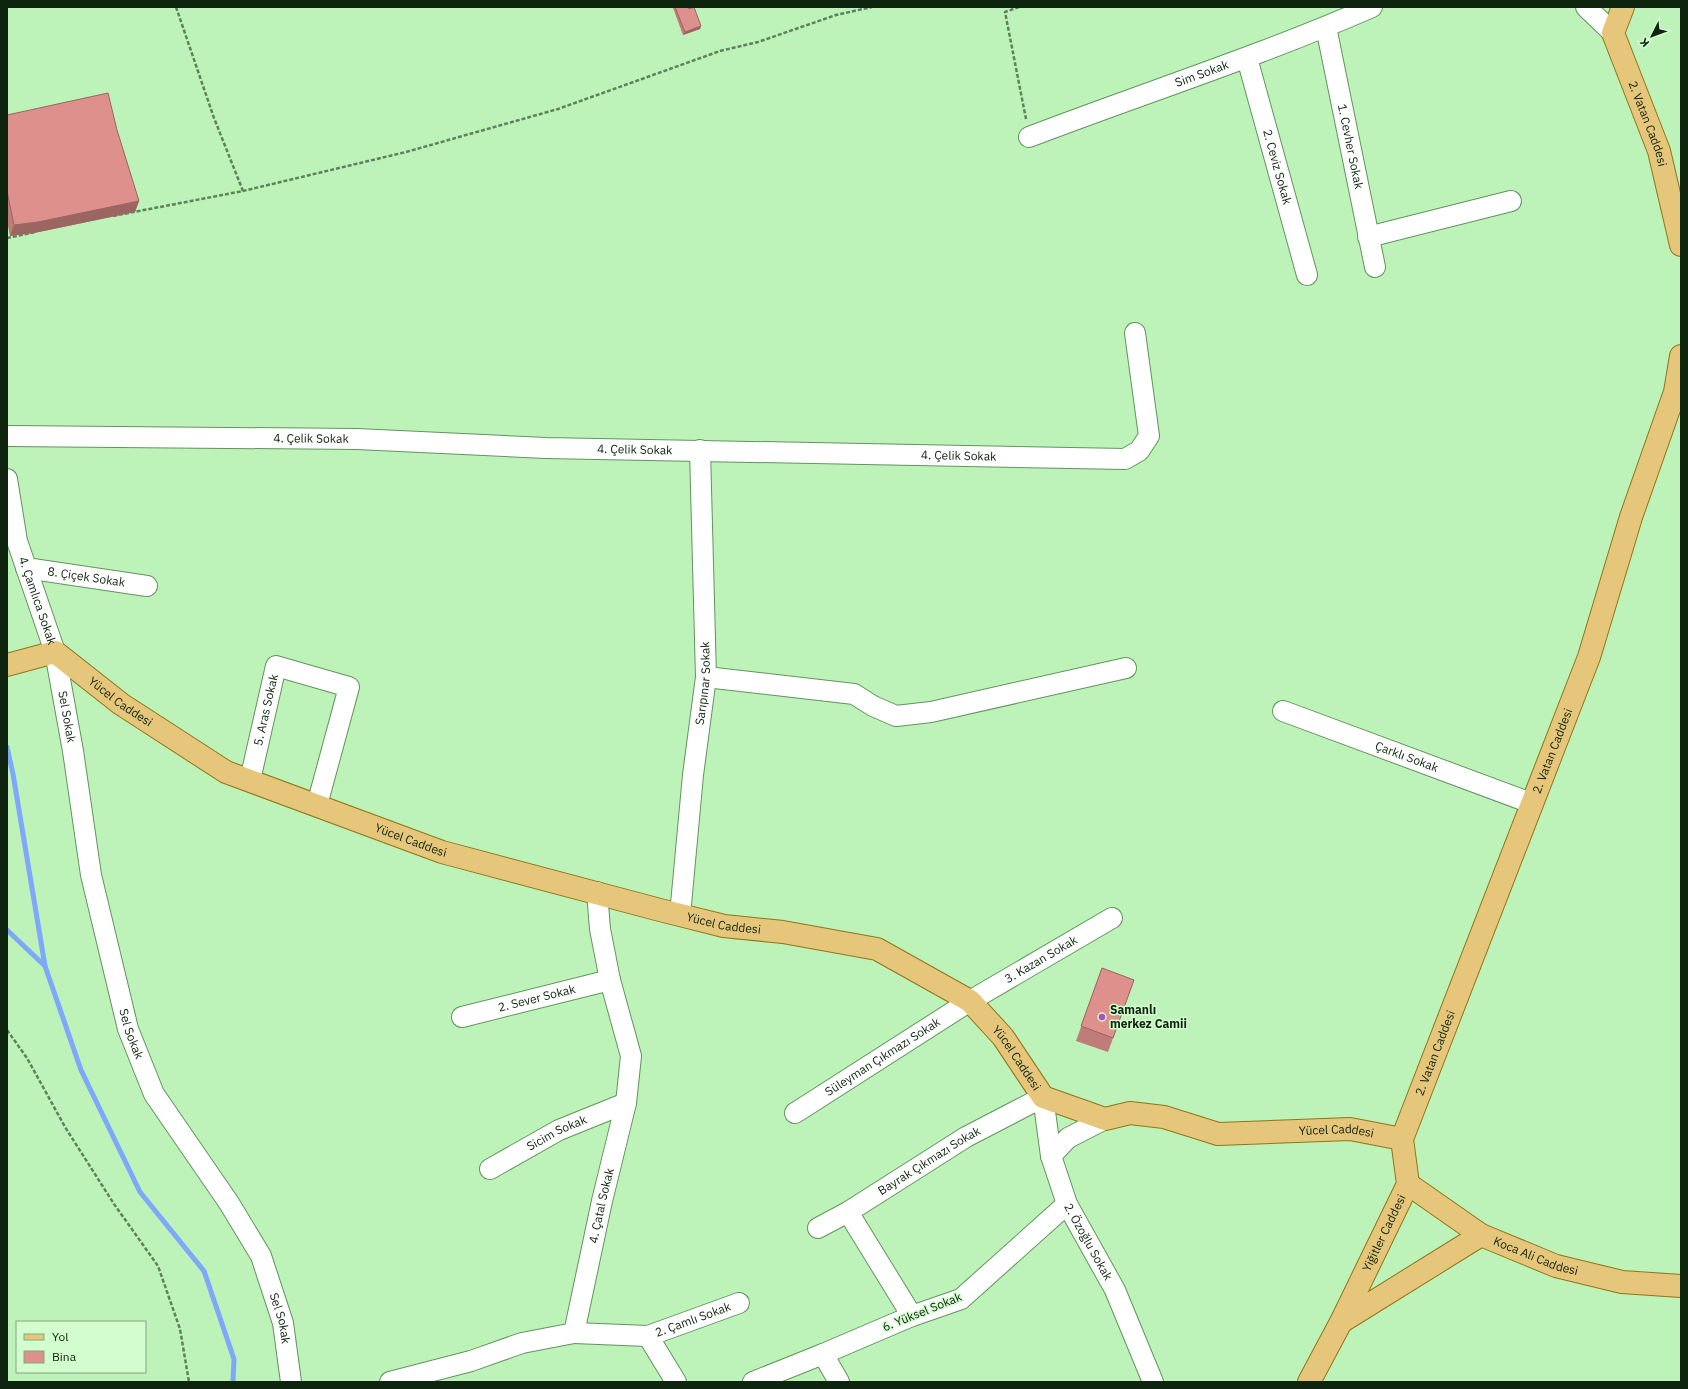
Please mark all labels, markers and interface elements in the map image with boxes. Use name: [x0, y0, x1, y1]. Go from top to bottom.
north arrow: [1632, 16, 1672, 56]
text: K: [1637, 35, 1652, 50]
street label: Sim Sokak: [1173, 56, 1231, 90]
street label: 2. Vatan Caddesi: [1625, 79, 1670, 168]
street label: 1. Cevher Sokak: [1335, 103, 1367, 191]
street label: 2. Ceviz Sokak: [1260, 128, 1295, 207]
street label: 4. Çelik Sokak: [273, 430, 350, 446]
street label: 4. Çelik Sokak: [597, 441, 673, 457]
street label: 4. Çelik Sokak: [921, 447, 997, 464]
street label: 4. Çamlıca Sokak: [16, 555, 60, 647]
street label: 8. Çiçek Sokak: [47, 563, 127, 590]
street label: Sarıpınar Sokak: [692, 641, 713, 726]
street label: 5. Aras Sokak: [250, 672, 281, 747]
street label: Yücel Caddesi: [86, 673, 156, 729]
street label: Sel Sokak: [55, 690, 79, 745]
street label: 2. Vatan Caddesi: [1529, 706, 1575, 796]
street label: Çarklı Sokak: [1373, 738, 1441, 775]
street label: Yücel Caddesi: [373, 820, 448, 860]
street label: Yücel Caddesi: [685, 909, 762, 937]
street label: 3. Kazan Sokak: [1002, 932, 1080, 986]
street label: 2. Sever Sokak: [496, 981, 577, 1015]
place label: Samanlı merkez Camii: [1110, 1002, 1187, 1031]
street label: Sel Sokak: [116, 1007, 147, 1062]
street label: 2. Vatan Caddesi: [1412, 1008, 1458, 1098]
marker: Samanlı merkez Camii: [1097, 1012, 1107, 1022]
street label: Süleyman Çıkmazı Sokak: [822, 1014, 943, 1099]
street label: Yücel Caddesi: [989, 1022, 1045, 1093]
street label: Sicim Sokak: [524, 1111, 589, 1154]
street label: Yücel Caddesi: [1298, 1121, 1375, 1140]
street label: Bayrak Çıkmazı Sokak: [875, 1123, 983, 1198]
street label: 4. Çatal Sokak: [585, 1166, 617, 1245]
street label: Yiğitler Caddesi: [1359, 1192, 1409, 1274]
street label: 2. Özoğlu Sokak: [1061, 1200, 1116, 1283]
street label: Koca Ali Caddesi: [1491, 1233, 1580, 1278]
street label: 6. Yüksel Sokak: [880, 1289, 964, 1334]
street label: Sel Sokak: [267, 1291, 294, 1345]
street label: 2. Çamlı Sokak: [653, 1298, 733, 1340]
legend: [16, 1321, 146, 1373]
text: Yol: [52, 1329, 69, 1344]
text: Bina: [52, 1349, 77, 1364]

